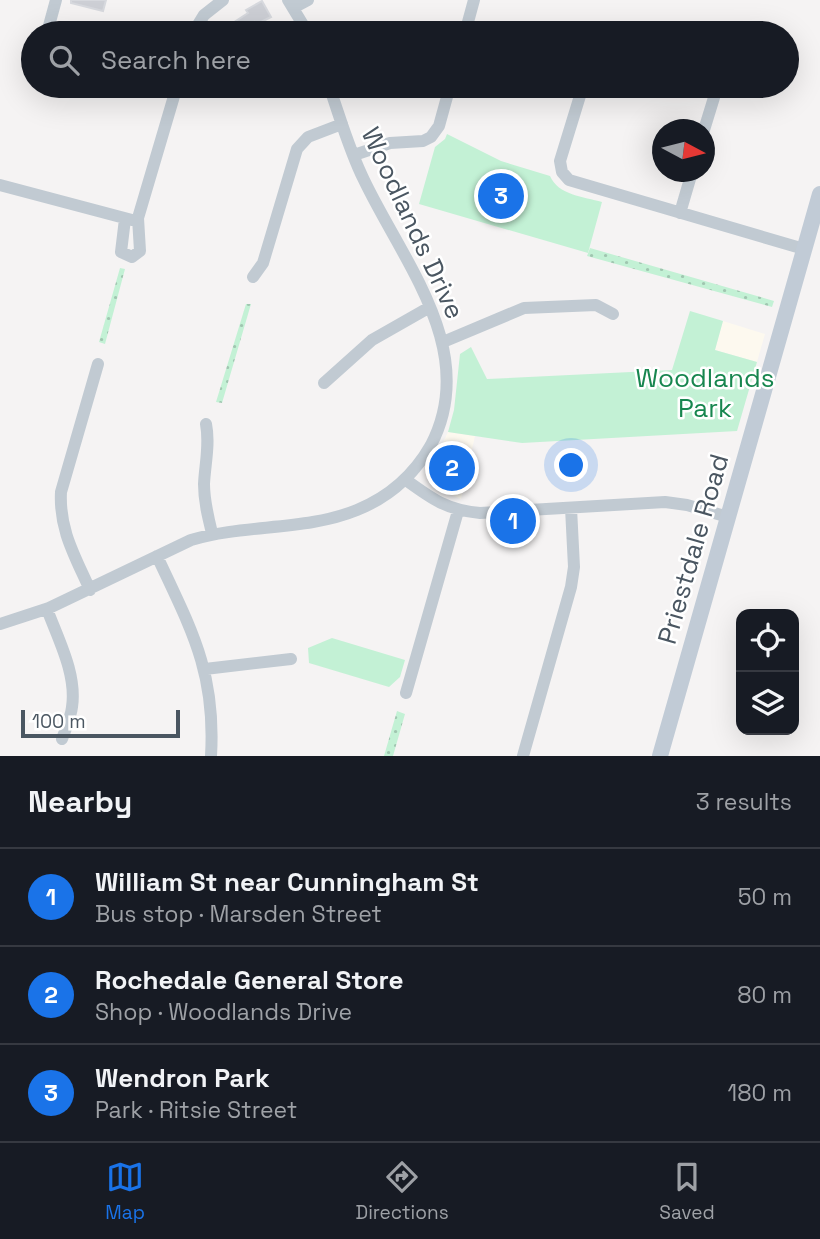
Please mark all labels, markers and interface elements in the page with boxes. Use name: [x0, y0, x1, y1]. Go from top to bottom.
search box: [21, 21, 799, 98]
icon: search: [45, 41, 83, 79]
text: Search here: [101, 43, 251, 77]
north arrow: [652, 119, 715, 182]
street label: Woodlands Drive: [354, 122, 472, 324]
pin: 3: [478, 170, 524, 222]
park label: Woodlands Park: [636, 361, 774, 425]
pin: 2: [429, 442, 475, 494]
your location: [554, 448, 588, 482]
street label: Priestdale Road: [650, 450, 736, 648]
pin: 1: [490, 495, 536, 547]
map controls: [736, 609, 799, 735]
button: locate: [736, 609, 799, 672]
button: layers: [736, 672, 799, 735]
scale bar: [21, 707, 180, 739]
text: 100 m: [32, 709, 86, 734]
text: Nearby: [28, 782, 132, 821]
text: 3 results: [696, 787, 792, 817]
text: William St near Cunningham St: [95, 865, 479, 899]
text: 1: [46, 882, 56, 912]
text: 50 m: [738, 882, 792, 912]
text: Bus stop · Marsden Street: [95, 899, 382, 929]
text: Rochedale General Store: [95, 963, 403, 997]
text: 2: [44, 980, 58, 1010]
text: 80 m: [737, 980, 792, 1010]
text: Shop · Woodlands Drive: [95, 997, 352, 1027]
text: Wendron Park: [95, 1061, 270, 1095]
text: 3: [44, 1078, 58, 1108]
text: 180 m: [728, 1078, 792, 1108]
text: Park · Ritsie Street: [95, 1095, 297, 1125]
tab: Map: [105, 1158, 145, 1225]
tab: Directions: [356, 1158, 449, 1225]
tab: Saved: [659, 1158, 715, 1225]

